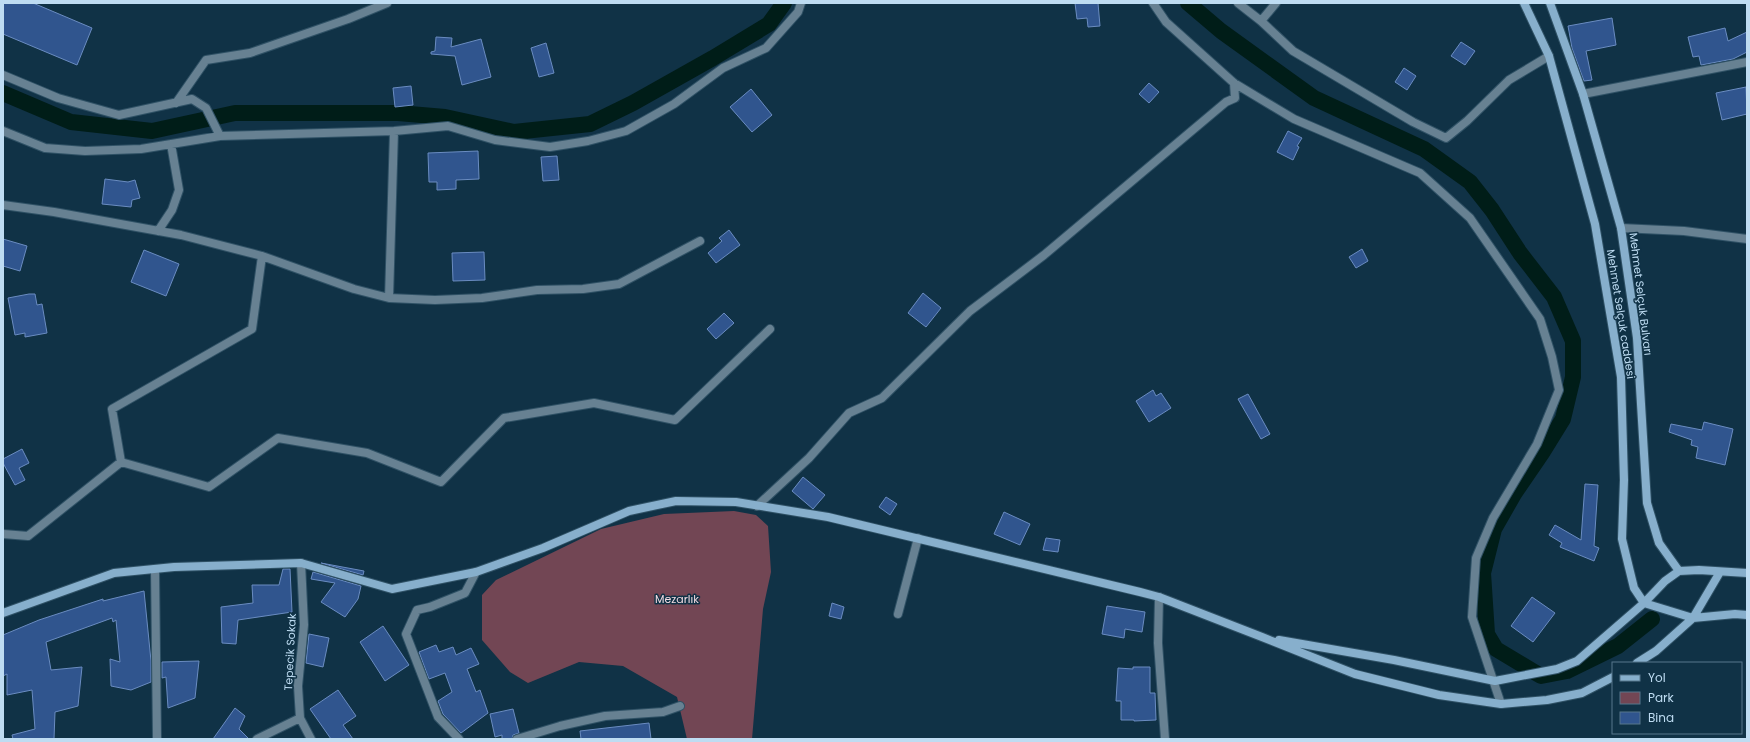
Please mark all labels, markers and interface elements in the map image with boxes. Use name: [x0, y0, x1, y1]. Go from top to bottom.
street label: Mehmet Selçuk Bulvarı: [1626, 232, 1656, 356]
street label: Mehmet Selçuk caddesi: [1603, 248, 1639, 380]
park label: Mezarlık: [655, 591, 699, 607]
street label: Tepecik Sokak: [280, 613, 300, 691]
legend: [1612, 662, 1742, 734]
text: Yol: [1648, 669, 1666, 686]
text: Park: [1648, 689, 1675, 706]
text: Bina: [1648, 709, 1674, 726]

